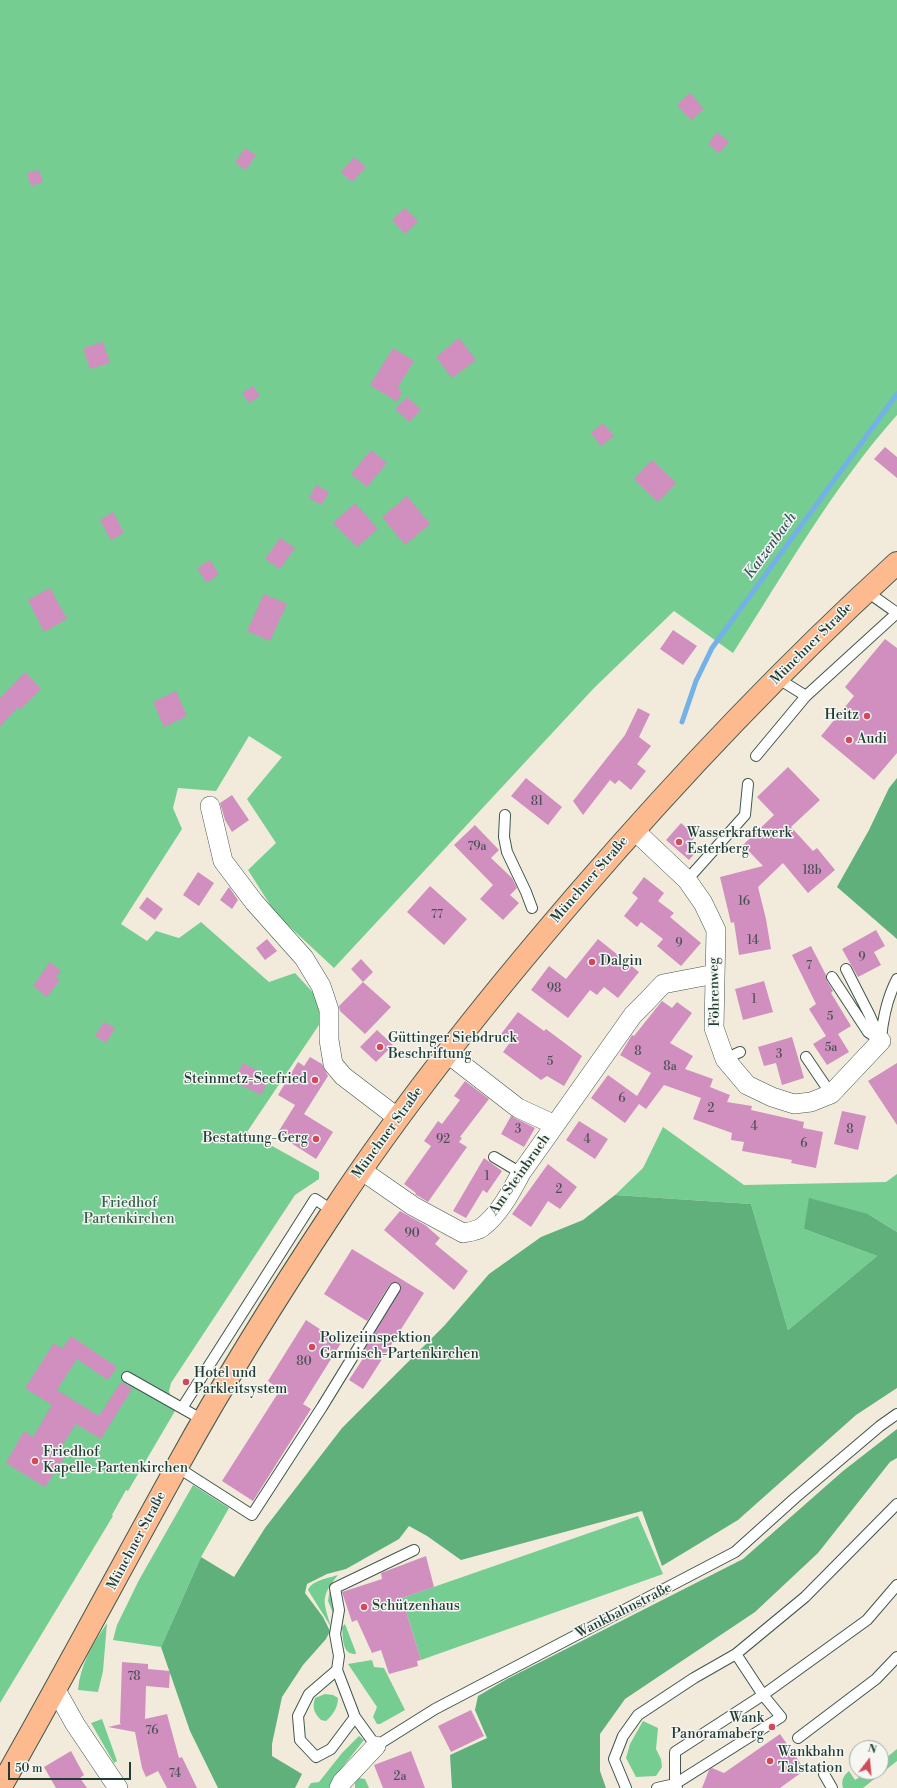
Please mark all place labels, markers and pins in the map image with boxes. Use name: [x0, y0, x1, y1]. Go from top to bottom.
place label: Heitz: [825, 708, 859, 724]
marker: Heitz: [862, 711, 872, 721]
place label: Audi: [857, 732, 887, 748]
marker: Audi: [844, 735, 854, 745]
place label: Wasserkraftwerk Esterberg: [687, 826, 792, 858]
marker: Wasserkraftwerk Esterberg: [674, 837, 684, 847]
place label: Dalgin: [600, 954, 642, 970]
marker: Dalgin: [587, 957, 597, 967]
place label: Güttinger Siebdruck Beschriftung: [388, 1031, 517, 1064]
marker: Güttinger Siebdruck Beschriftung: [375, 1042, 385, 1052]
place label: Steinmetz-Seefried: [184, 1072, 307, 1088]
marker: Steinmetz-Seefried: [310, 1075, 320, 1085]
place label: Bestattung-Gerg: [203, 1131, 308, 1147]
marker: Bestattung-Gerg: [311, 1134, 321, 1144]
place label: Polizeiinspektion Garmisch-Partenkirchen: [320, 1331, 479, 1364]
marker: Polizeiinspektion Garmisch-Partenkirchen: [307, 1342, 317, 1352]
place label: Hotel und Parkleitsystem: [194, 1366, 287, 1398]
marker: Hotel und Parkleitsystem: [181, 1377, 191, 1387]
place label: Friedhof Kapelle-Partenkirchen: [43, 1445, 188, 1478]
marker: Friedhof Kapelle-Partenkirchen: [30, 1456, 40, 1466]
place label: Schützenhaus: [372, 1599, 460, 1615]
marker: Schützenhaus: [359, 1602, 369, 1612]
place label: Wank Panoramaberg: [671, 1711, 764, 1744]
marker: Wank Panoramaberg: [767, 1722, 777, 1732]
place label: Wankbahn Talstation: [778, 1745, 844, 1778]
marker: Wankbahn Talstation: [765, 1756, 775, 1766]

